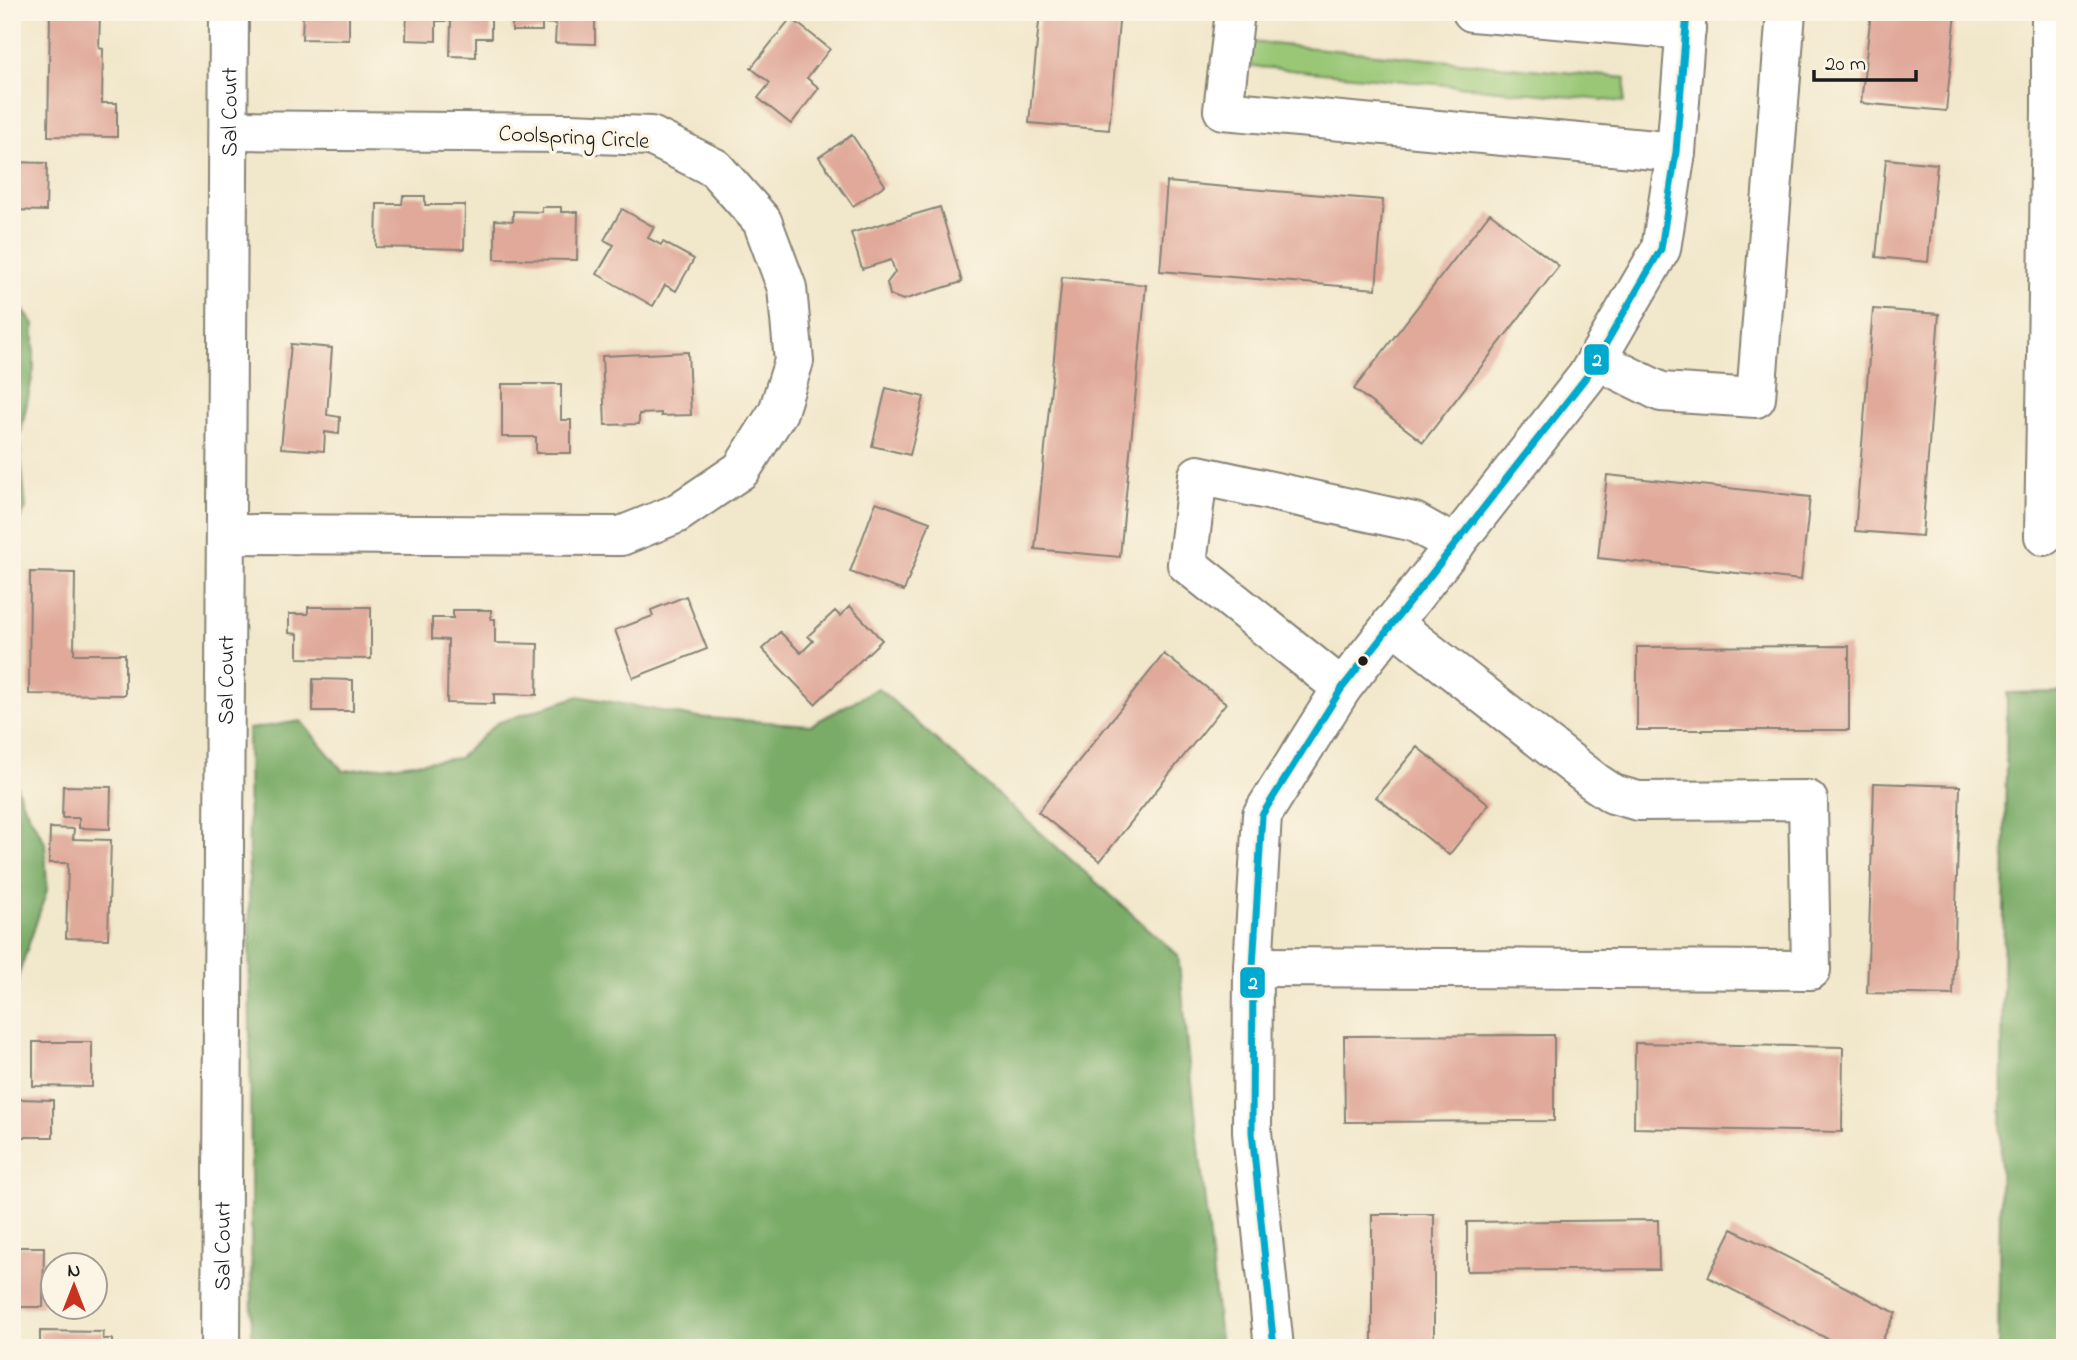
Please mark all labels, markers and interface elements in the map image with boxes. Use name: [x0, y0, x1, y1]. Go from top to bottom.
scale bar: [1814, 38, 1916, 82]
text: 20 m: [1825, 50, 1866, 80]
street label: Sal Court: [214, 67, 248, 157]
street label: Coolspring Circle: [498, 118, 651, 160]
line badge: 2: [1583, 343, 1610, 376]
text: 2: [1591, 348, 1602, 375]
street label: Sal Court: [211, 635, 244, 725]
unlabelled marker: [1356, 654, 1370, 668]
line badge: 2: [1239, 966, 1266, 999]
text: 2: [1247, 971, 1258, 998]
street label: Sal Court: [207, 1201, 241, 1291]
north arrow: [38, 1252, 108, 1322]
text: N: [68, 1258, 81, 1285]

